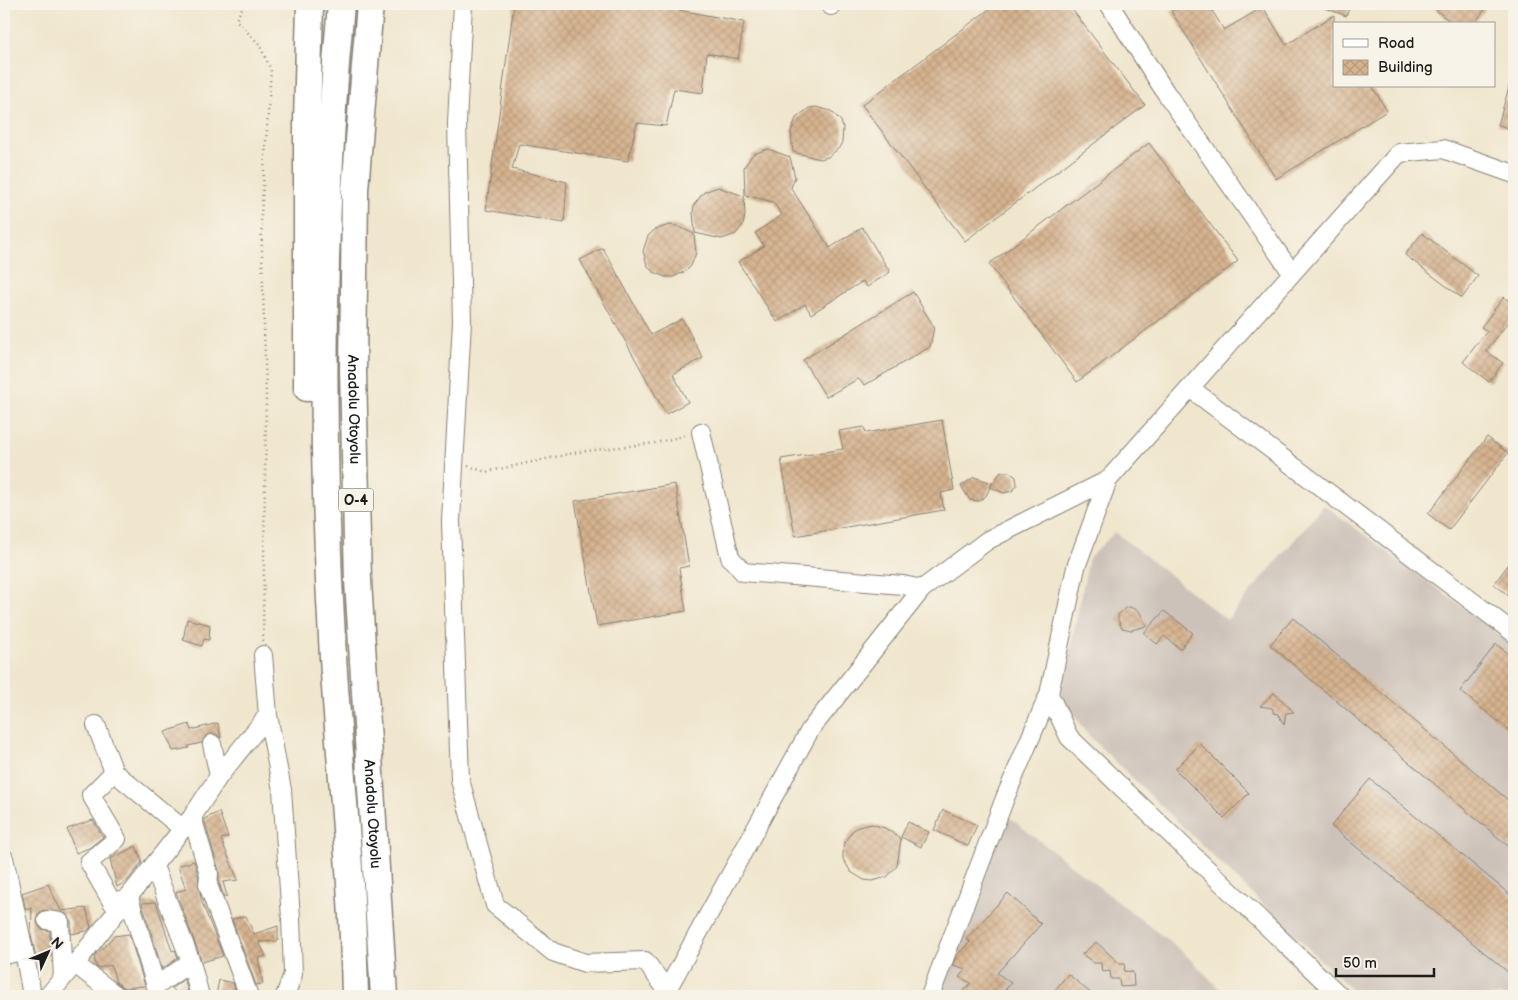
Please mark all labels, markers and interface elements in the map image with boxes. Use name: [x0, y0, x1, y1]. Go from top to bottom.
legend: [1333, 22, 1496, 88]
text: Road: [1378, 34, 1414, 53]
text: Building: [1378, 58, 1433, 77]
street label: Anadolu Otoyolu: [343, 354, 365, 464]
road number: O-4: [338, 488, 374, 512]
street label: Anadolu Otoyolu: [360, 759, 385, 869]
north arrow: [22, 928, 72, 978]
text: N: [47, 934, 67, 953]
scale bar: [1336, 945, 1433, 977]
text: 50 m: [1343, 954, 1377, 973]

